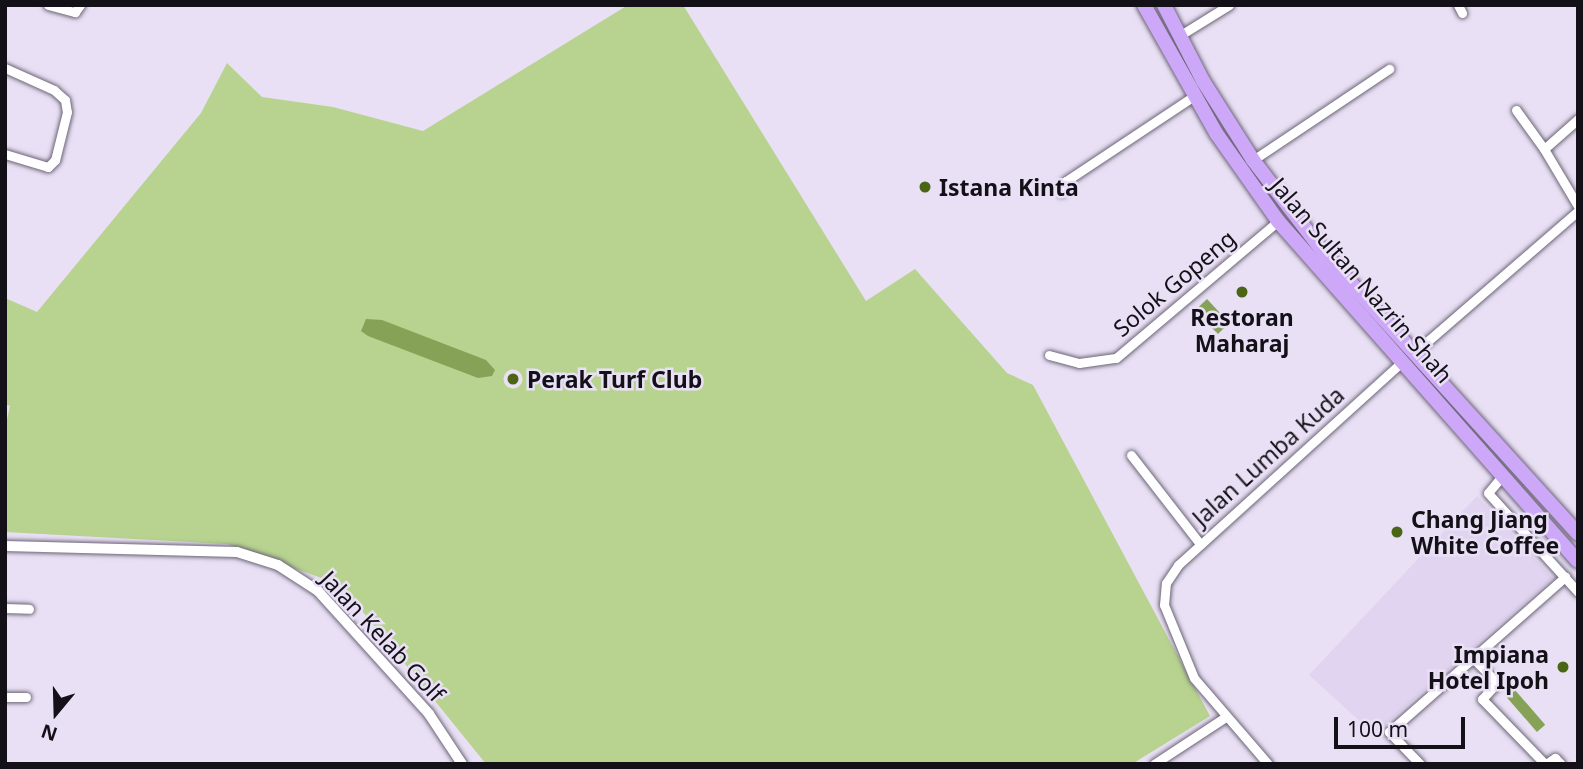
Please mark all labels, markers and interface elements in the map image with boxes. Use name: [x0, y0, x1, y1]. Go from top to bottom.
street label: Jalan Sultan Nazrin Shah: [1265, 172, 1459, 388]
place label: Istana Kinta: [939, 173, 1079, 201]
marker: Istana Kinta: [917, 179, 933, 195]
street label: Solok Gopeng: [1107, 224, 1241, 342]
marker: Restoran Maharaj: [1234, 284, 1250, 300]
place label: Restoran Maharaj: [1190, 303, 1294, 357]
place label: Perak Turf Club: [527, 365, 702, 393]
marker: Perak Turf Club: [505, 371, 521, 387]
street label: Jalan Lumba Kuda: [1186, 381, 1350, 531]
place label: Chang Jiang White Coffee: [1411, 505, 1559, 559]
marker: Chang Jiang White Coffee: [1389, 524, 1405, 540]
street label: Jalan Kelab Golf: [315, 565, 451, 707]
place label: Impiana Hotel Ipoh: [1428, 640, 1549, 694]
marker: Impiana Hotel Ipoh: [1555, 659, 1571, 675]
north arrow: [21, 678, 91, 748]
scale bar: [1338, 702, 1469, 746]
text: 100 m: [1347, 715, 1408, 743]
text: N: [38, 718, 61, 748]

